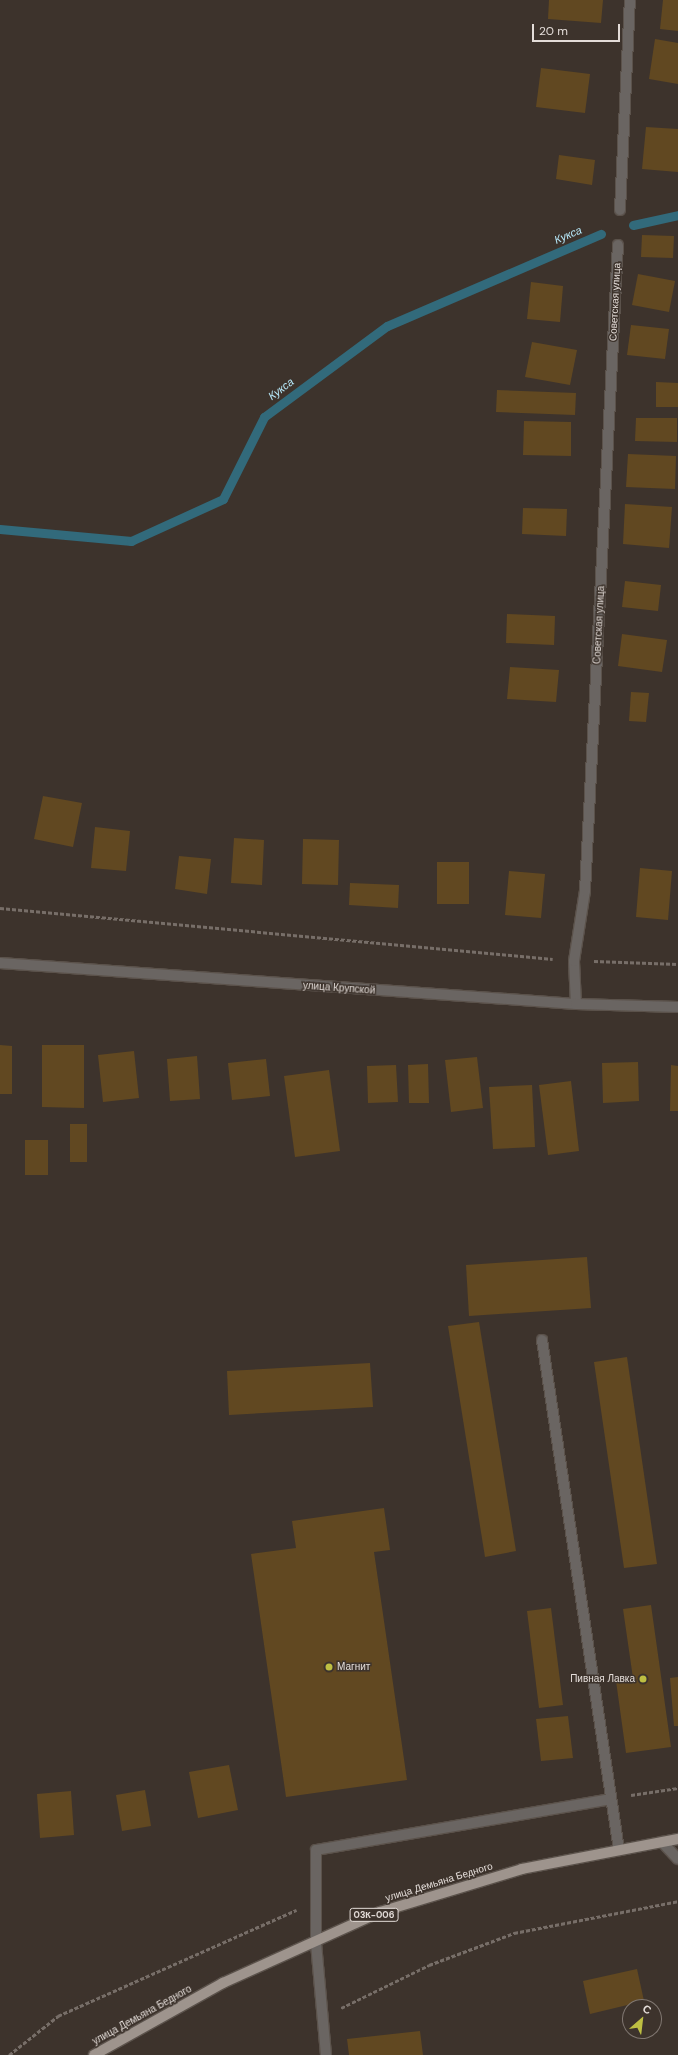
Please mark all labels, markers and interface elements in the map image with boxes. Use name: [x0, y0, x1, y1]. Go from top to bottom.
scale bar: [534, 16, 622, 42]
text: 20 m: [539, 23, 568, 39]
water label: Кукса: [552, 223, 584, 247]
street label: Советская улица: [607, 263, 623, 341]
water label: Кукса: [266, 375, 296, 403]
street label: Советская улица: [591, 586, 607, 664]
street label: улица Крупской: [302, 979, 376, 997]
place label: Магнит: [337, 1661, 370, 1673]
marker: Магнит: [324, 1662, 334, 1672]
place label: Пивная Лавка: [570, 1673, 635, 1685]
marker: Пивная Лавка: [638, 1674, 648, 1684]
street label: улица Демьяна Бедного: [384, 1860, 494, 1904]
road number: 03К-006: [349, 1908, 399, 1922]
street label: улица Демьяна Бедного: [90, 1983, 194, 2047]
north arrow: [622, 1999, 662, 2039]
text: С: [640, 2001, 654, 2017]

